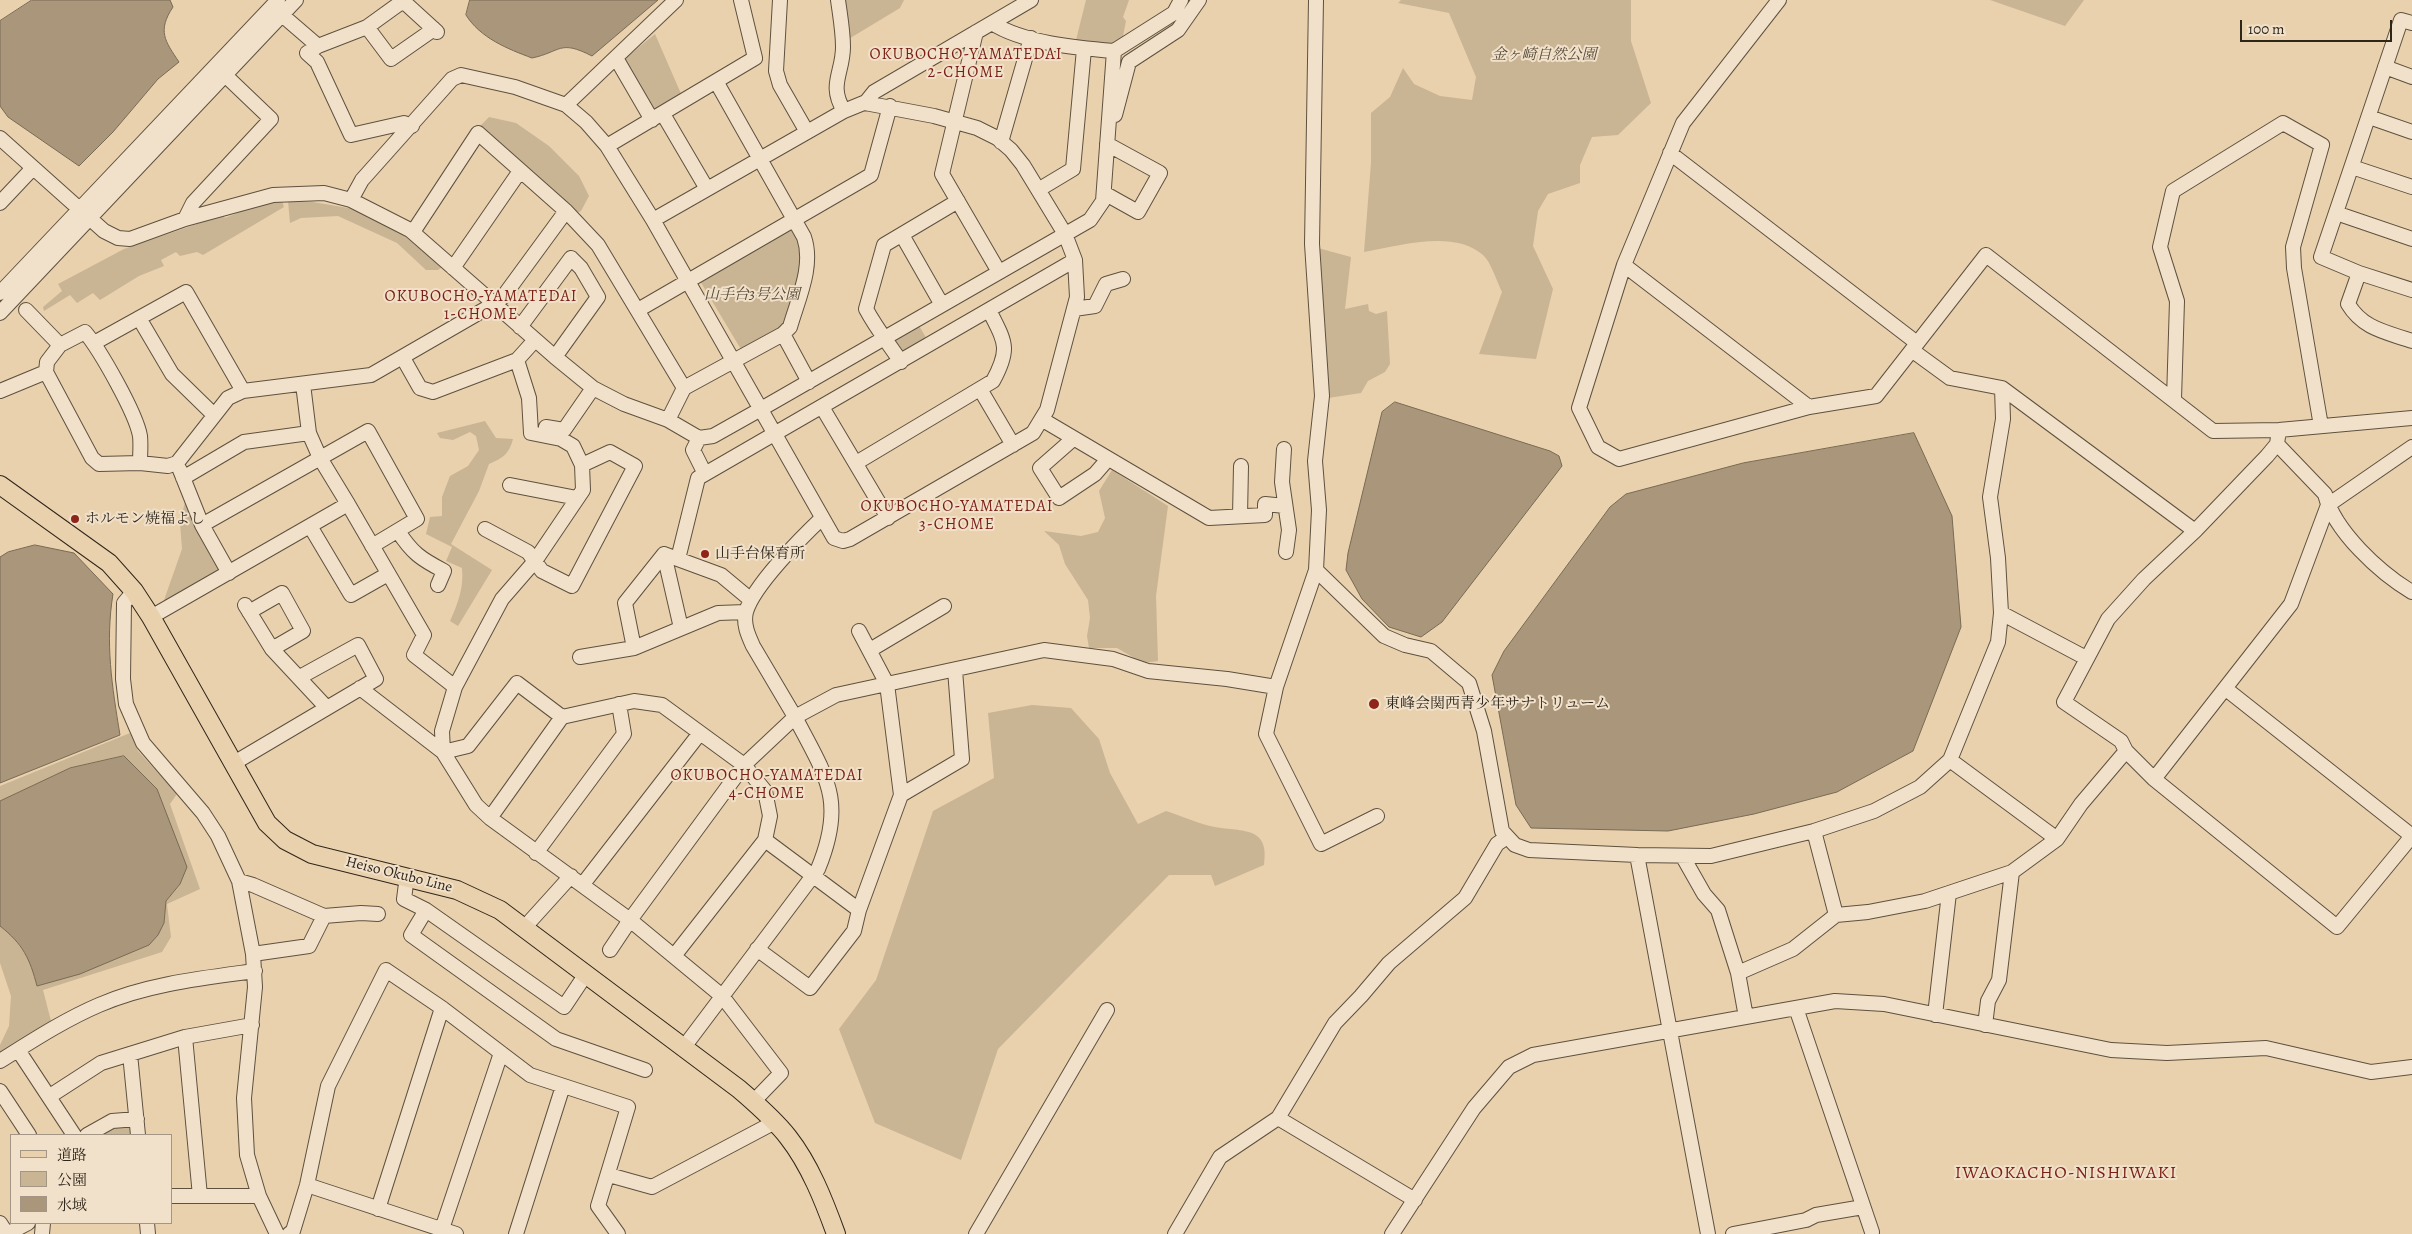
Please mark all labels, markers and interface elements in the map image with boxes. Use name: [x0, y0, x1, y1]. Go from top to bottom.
scale bar: [2242, 10, 2394, 42]
text: 100 m: [2248, 19, 2285, 39]
district label: OKUBOCHO-YAMATEDAI 2-CHOME: [867, 45, 1065, 83]
park label: 金ヶ崎自然公園: [1492, 46, 1596, 64]
park label: 山手台3号公園: [704, 286, 800, 304]
district label: OKUBOCHO-YAMATEDAI 1-CHOME: [382, 287, 580, 325]
district label: OKUBOCHO-YAMATEDAI 3-CHOME: [858, 497, 1056, 535]
place label: ホルモン焼福よし: [85, 510, 205, 528]
marker: ホルモン焼福よし: [69, 513, 81, 525]
place label: 山手台保育所: [715, 545, 805, 563]
marker: 山手台保育所: [699, 548, 711, 560]
place label: 東峰会関西青少年サナトリューム: [1385, 695, 1610, 713]
marker: 東峰会関西青少年サナトリューム: [1367, 697, 1381, 711]
district label: OKUBOCHO-YAMATEDAI 4-CHOME: [668, 766, 866, 804]
street label: Heiso Okubo Line: [344, 853, 454, 897]
legend: [10, 1134, 172, 1224]
text: 道路: [57, 1145, 87, 1165]
district label: IWAOKACHO-NISHIWAKI: [1952, 1163, 2180, 1185]
text: 公園: [57, 1170, 87, 1190]
text: 水域: [57, 1195, 87, 1215]

